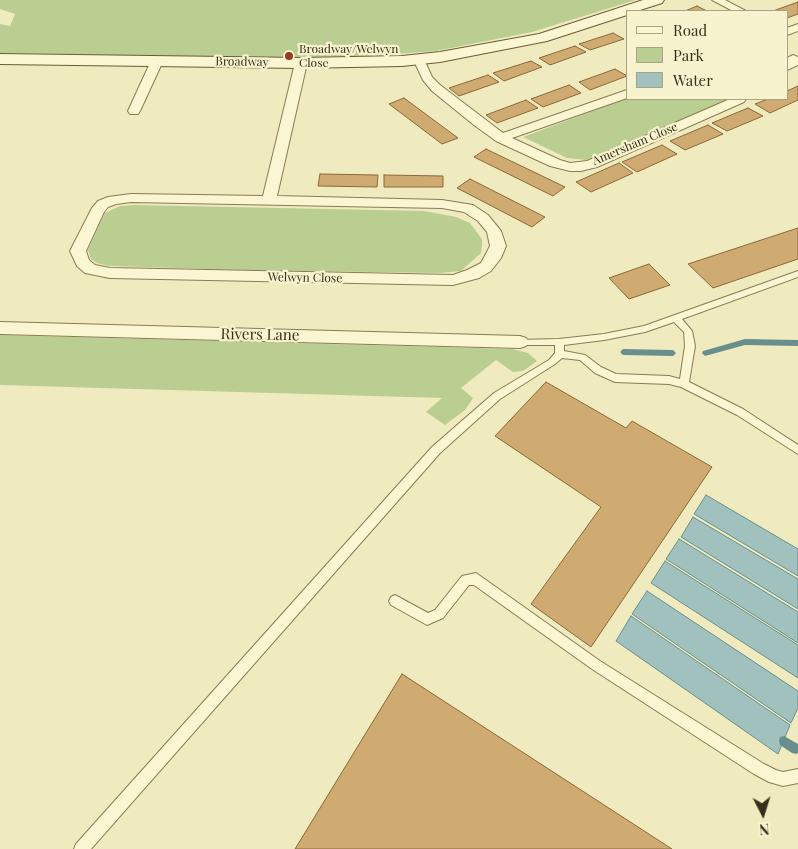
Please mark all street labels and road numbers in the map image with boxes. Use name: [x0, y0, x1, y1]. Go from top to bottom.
street label: Broadway: [215, 54, 269, 70]
street label: Amersham Close: [590, 120, 680, 168]
street label: Welwyn Close: [268, 270, 342, 286]
street label: Rivers Lane: [220, 325, 300, 345]

